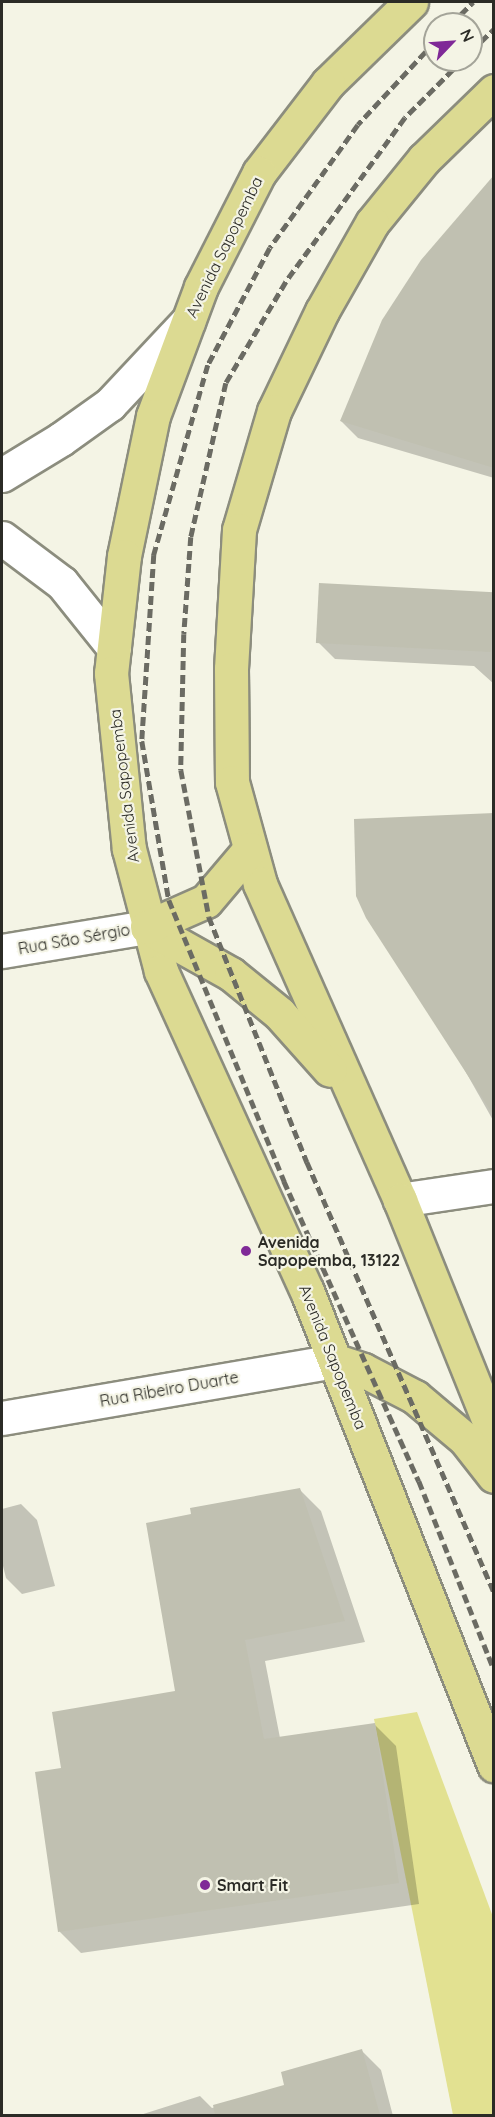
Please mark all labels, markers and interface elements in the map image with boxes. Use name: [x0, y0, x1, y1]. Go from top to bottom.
north arrow: [423, 12, 483, 72]
text: N: [456, 26, 479, 45]
street label: Avenida Sapopemba: [182, 173, 266, 321]
street label: Avenida Sapopemba: [105, 708, 143, 864]
street label: Rua São Sérgio: [16, 920, 132, 958]
place label: Avenida Sapopemba, 13122: [258, 1232, 400, 1270]
marker: Avenida Sapopemba, 13122: [239, 1244, 253, 1258]
street label: Avenida Sapopemba: [295, 1282, 371, 1432]
street label: Rua Ribeiro Duarte: [98, 1367, 240, 1411]
place label: Smart Fit: [217, 1875, 289, 1895]
marker: Smart Fit: [198, 1878, 212, 1892]

